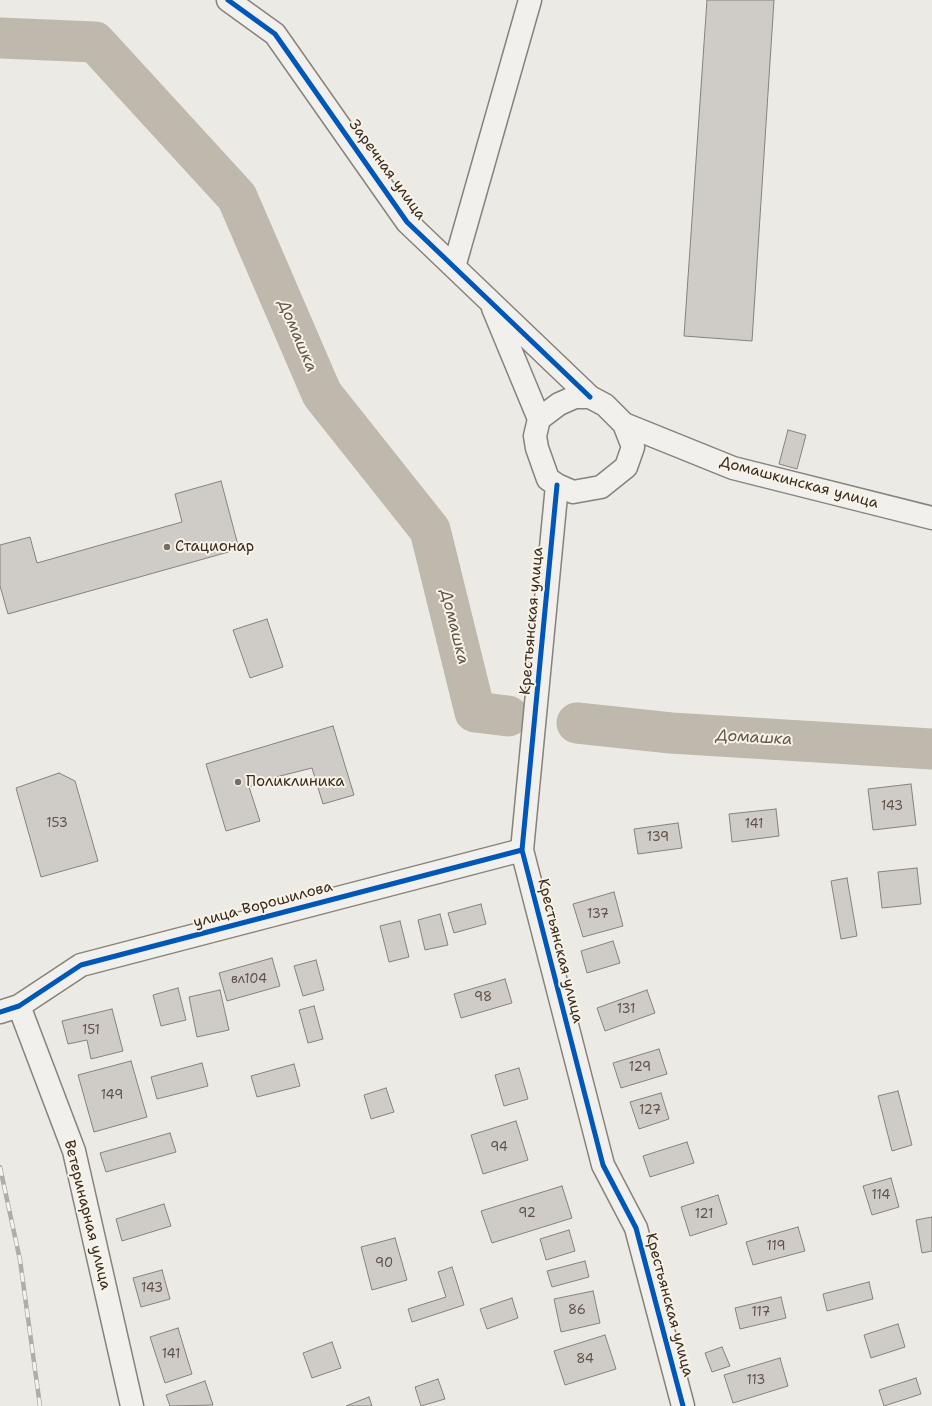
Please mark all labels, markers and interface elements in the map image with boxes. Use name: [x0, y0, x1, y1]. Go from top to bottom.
street label: Заречная улица: [345, 116, 429, 224]
water label: Домашка: [273, 297, 321, 375]
street label: Домашкинская улица: [718, 453, 880, 513]
place label: Стационар: [175, 538, 254, 556]
marker: Стационар: [162, 542, 172, 552]
street label: Крестьянская улица: [517, 546, 547, 696]
water label: Домашка: [435, 588, 473, 666]
water label: Домашка: [715, 726, 793, 750]
place label: Поликлиника: [246, 773, 345, 791]
marker: Поликлиника: [233, 777, 243, 787]
house number: 143: [881, 799, 903, 815]
house number: 153: [46, 816, 68, 832]
house number: 141: [745, 817, 763, 833]
house number: 139: [647, 830, 669, 846]
street label: Крестьянская улица: [533, 877, 587, 1025]
street label: улица Ворошилова: [191, 878, 335, 932]
house number: 137: [587, 907, 609, 923]
house number: вл104: [231, 972, 267, 988]
house number: 98: [474, 990, 492, 1006]
house number: 131: [617, 1002, 635, 1018]
house number: 151: [82, 1023, 100, 1039]
house number: 129: [629, 1060, 651, 1076]
house number: 149: [101, 1088, 123, 1104]
house number: 127: [639, 1103, 661, 1119]
street label: Ветеринарная улица: [60, 1138, 114, 1292]
house number: 94: [490, 1140, 508, 1156]
house number: 114: [872, 1188, 890, 1204]
house number: 92: [518, 1206, 536, 1222]
house number: 121: [695, 1207, 713, 1223]
street label: Крестьянская улица: [641, 1231, 697, 1379]
house number: 119: [766, 1239, 786, 1255]
house number: 90: [375, 1256, 393, 1272]
house number: 143: [141, 1281, 163, 1297]
house number: 86: [568, 1303, 586, 1319]
house number: 117: [752, 1305, 770, 1321]
house number: 141: [162, 1347, 180, 1363]
house number: 84: [576, 1352, 594, 1368]
house number: 113: [747, 1373, 765, 1389]

